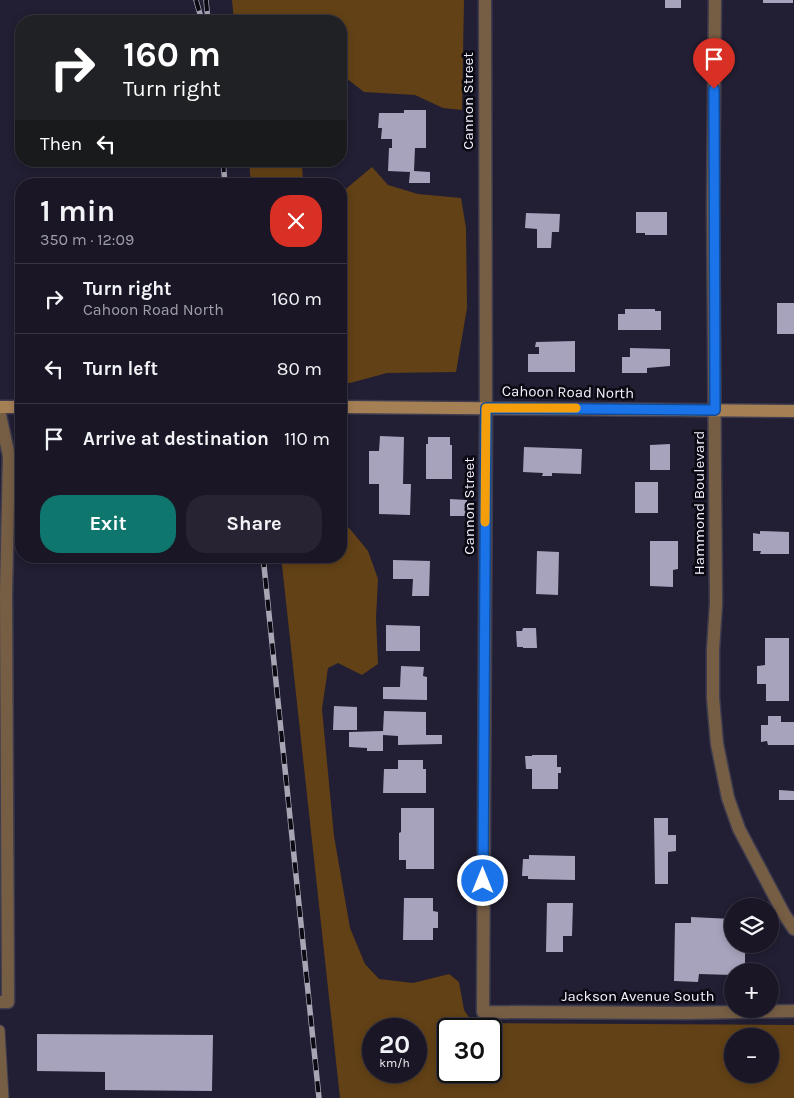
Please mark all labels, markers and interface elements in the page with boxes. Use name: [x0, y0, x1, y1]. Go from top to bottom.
text: 160 m: [123, 34, 221, 75]
icon: right: [40, 35, 105, 100]
pin: [693, 38, 735, 89]
icon: arrive: [700, 45, 728, 73]
street label: Cannon Street: [459, 52, 477, 150]
text: Turn right: [123, 76, 221, 102]
icon: left: [92, 130, 120, 158]
text: Then: [40, 133, 82, 155]
text: 1 min: [40, 193, 115, 229]
button: close: [270, 195, 322, 247]
text: 350 m · 12:09: [40, 230, 134, 249]
text: Turn right: [83, 278, 172, 300]
icon: right: [40, 285, 68, 313]
text: 160 m: [271, 288, 322, 310]
text: Cahoon Road North: [83, 300, 224, 319]
icon: left: [40, 355, 68, 383]
text: Turn left: [83, 358, 158, 380]
text: 80 m: [277, 358, 322, 380]
street label: Cahoon Road North: [502, 382, 634, 402]
icon: arrive: [40, 425, 68, 453]
text: Arrive at destination: [83, 428, 269, 450]
text: 110 m: [284, 428, 330, 450]
street label: Hammond Boulevard: [690, 431, 708, 575]
street label: Cannon Street: [460, 457, 478, 555]
button: Exit: [40, 495, 176, 553]
button: Share: [186, 495, 322, 553]
position arrow: [456, 854, 508, 906]
map controls: [724, 898, 779, 1083]
button: layers: [724, 898, 779, 953]
button: +: [724, 963, 779, 1018]
street label: Jackson Avenue South: [561, 987, 715, 1005]
speed limit sign: 30: [437, 1018, 502, 1083]
button: −: [724, 1028, 779, 1083]
text: 20: [379, 1030, 410, 1059]
text: km/h: [379, 1056, 410, 1070]

